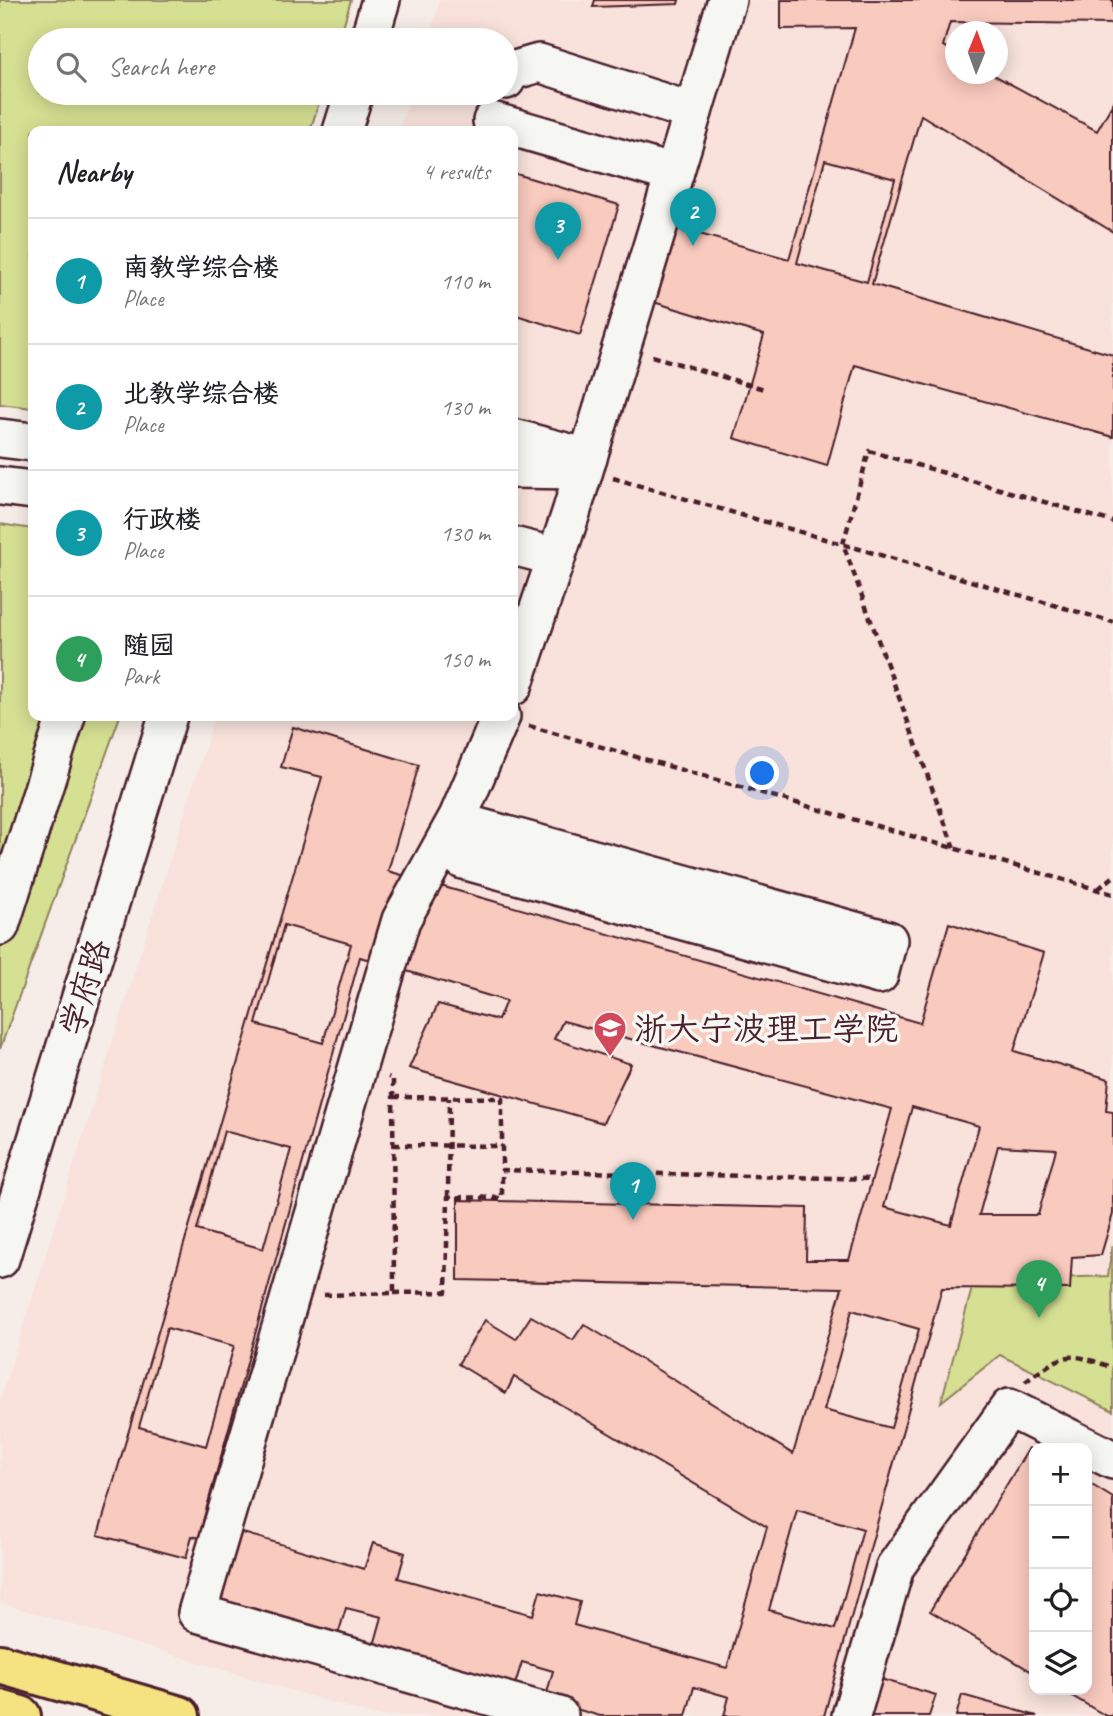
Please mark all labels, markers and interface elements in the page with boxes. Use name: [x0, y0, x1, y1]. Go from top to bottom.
north arrow: [945, 21, 1008, 84]
search box: [28, 28, 518, 105]
icon: search: [52, 48, 90, 86]
text: Search here: [108, 50, 214, 83]
text: Nearby: [56, 153, 132, 191]
text: 4 results: [423, 157, 490, 186]
pin: 2: [670, 188, 716, 246]
pin: 3: [535, 202, 581, 260]
text: 南教学综合楼: [123, 251, 279, 284]
text: 1: [74, 267, 84, 296]
text: 110 m: [441, 267, 490, 296]
text: Place: [123, 284, 163, 313]
text: 北教学综合楼: [123, 377, 279, 410]
text: 2: [74, 393, 84, 422]
text: 130 m: [441, 393, 490, 422]
text: Place: [123, 410, 163, 439]
text: 行政楼: [123, 503, 201, 536]
text: 3: [74, 519, 84, 548]
text: 130 m: [441, 519, 490, 548]
text: Place: [123, 536, 163, 565]
text: 随园: [123, 629, 175, 662]
text: 4: [74, 645, 84, 674]
text: 150 m: [441, 645, 490, 674]
text: Park: [123, 662, 159, 691]
your location: [745, 756, 779, 790]
street label: 学府路: [50, 934, 120, 1041]
place label: 浙大宁波理工学院: [634, 1008, 898, 1050]
school or university icon: 浙大宁波理工学院: [591, 1009, 629, 1058]
pin: 1: [610, 1162, 656, 1220]
pin: 4: [1016, 1260, 1062, 1318]
map controls: [1029, 1443, 1092, 1695]
button: +: [1029, 1443, 1092, 1506]
button: −: [1029, 1506, 1092, 1569]
button: locate: [1029, 1569, 1092, 1632]
button: layers: [1029, 1632, 1092, 1695]

